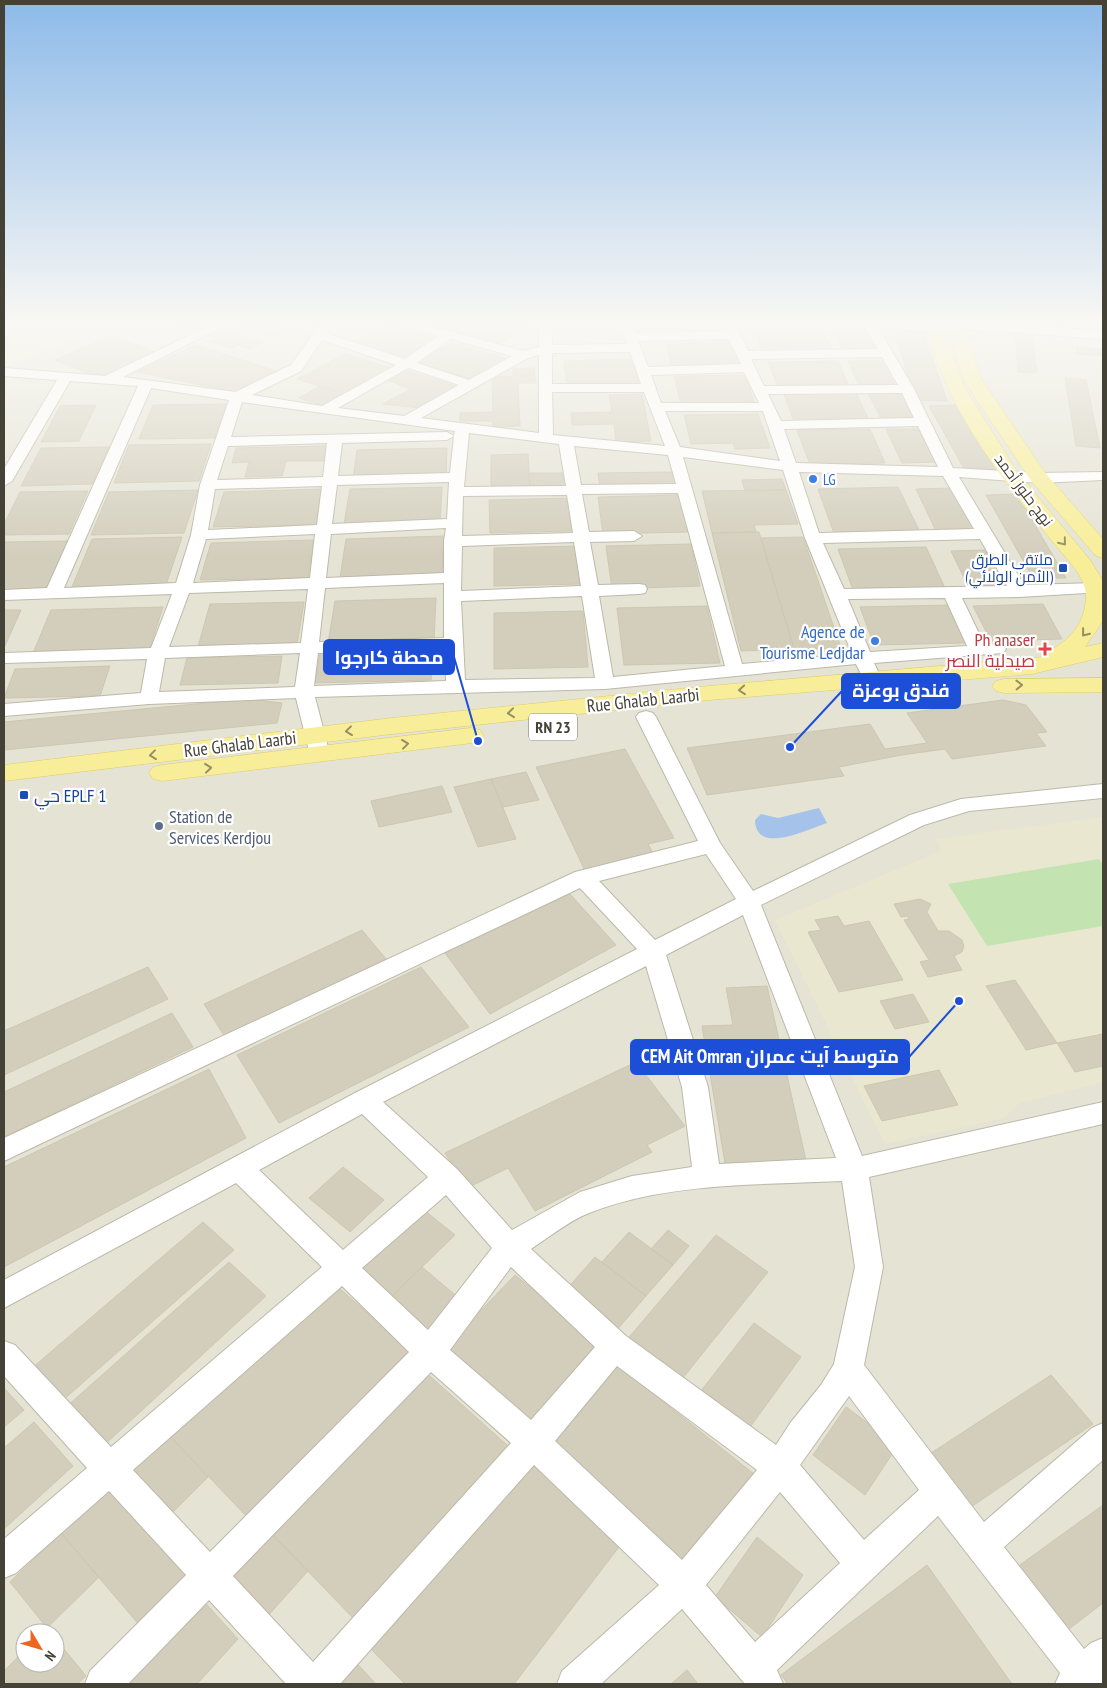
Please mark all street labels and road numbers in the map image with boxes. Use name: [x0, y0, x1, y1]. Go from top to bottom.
street label: نهج حلوز أحمد: [989, 450, 1057, 531]
street label: Rue Ghalab Laarbi: [586, 683, 700, 717]
road number: RN 23: [529, 714, 577, 740]
street label: Rue Ghalab Laarbi: [183, 726, 297, 762]

